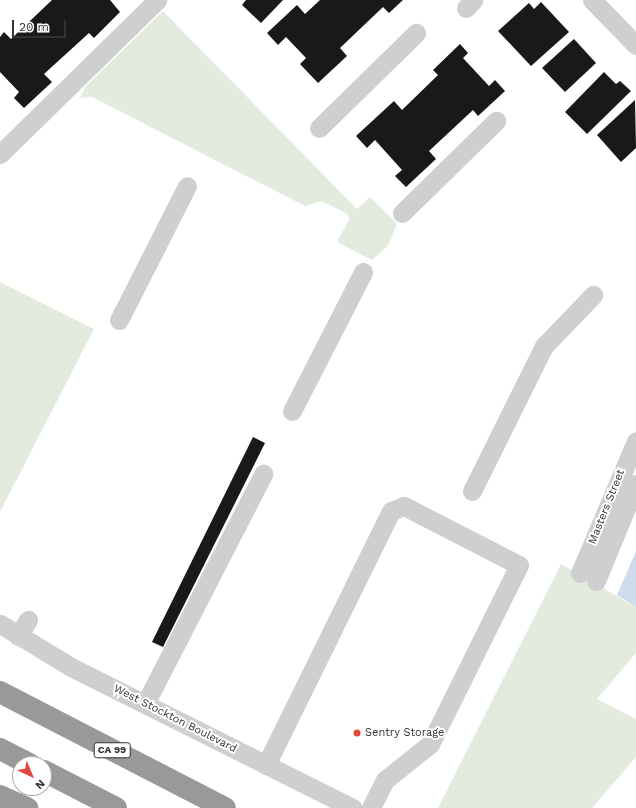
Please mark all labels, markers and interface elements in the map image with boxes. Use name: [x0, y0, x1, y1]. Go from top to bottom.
scale bar: [14, 12, 68, 38]
text: 20 m: [19, 20, 49, 34]
street label: Masters Street: [586, 468, 628, 546]
street label: West Stockton Boulevard: [111, 682, 239, 756]
place label: Sentry Storage: [365, 726, 445, 740]
marker: Sentry Storage: [352, 728, 362, 738]
road number: CA 99: [93, 742, 131, 758]
north arrow: [12, 756, 52, 796]
text: N: [33, 777, 47, 792]

